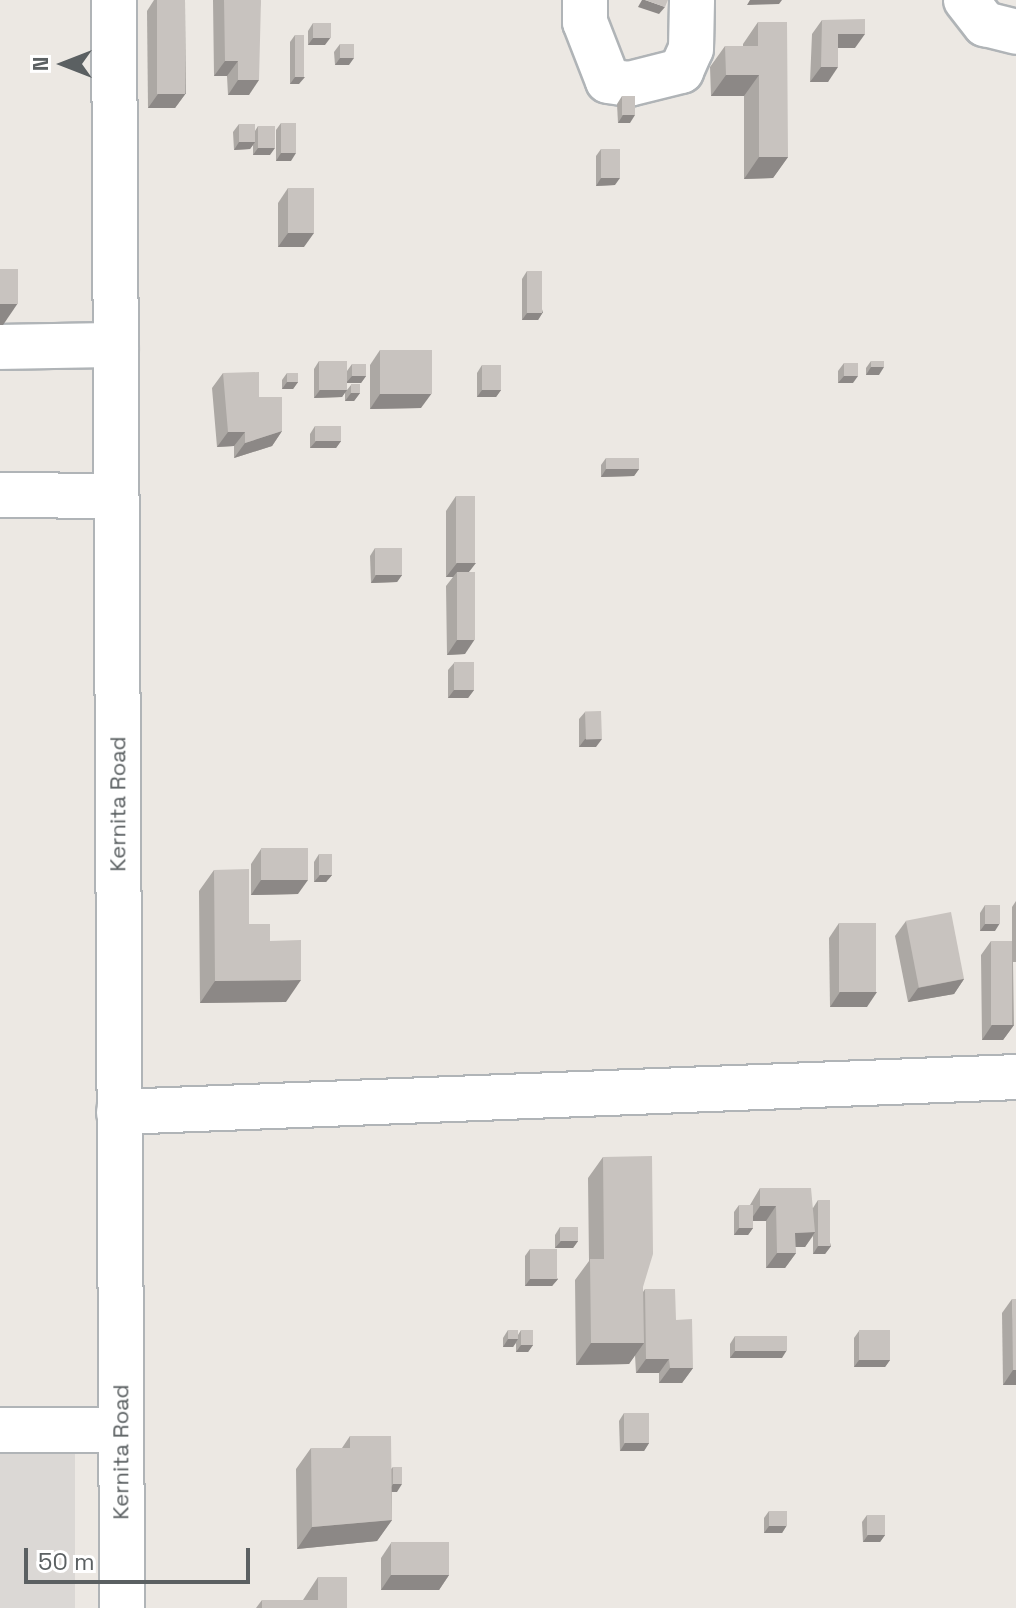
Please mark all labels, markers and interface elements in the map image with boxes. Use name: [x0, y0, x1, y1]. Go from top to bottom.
north arrow: [24, 24, 104, 104]
text: N: [26, 57, 54, 71]
street label: Kernita Road: [105, 736, 131, 872]
street label: Kernita Road: [108, 1384, 134, 1520]
scale bar: [28, 1532, 254, 1582]
text: 50 m: [38, 1546, 95, 1577]

